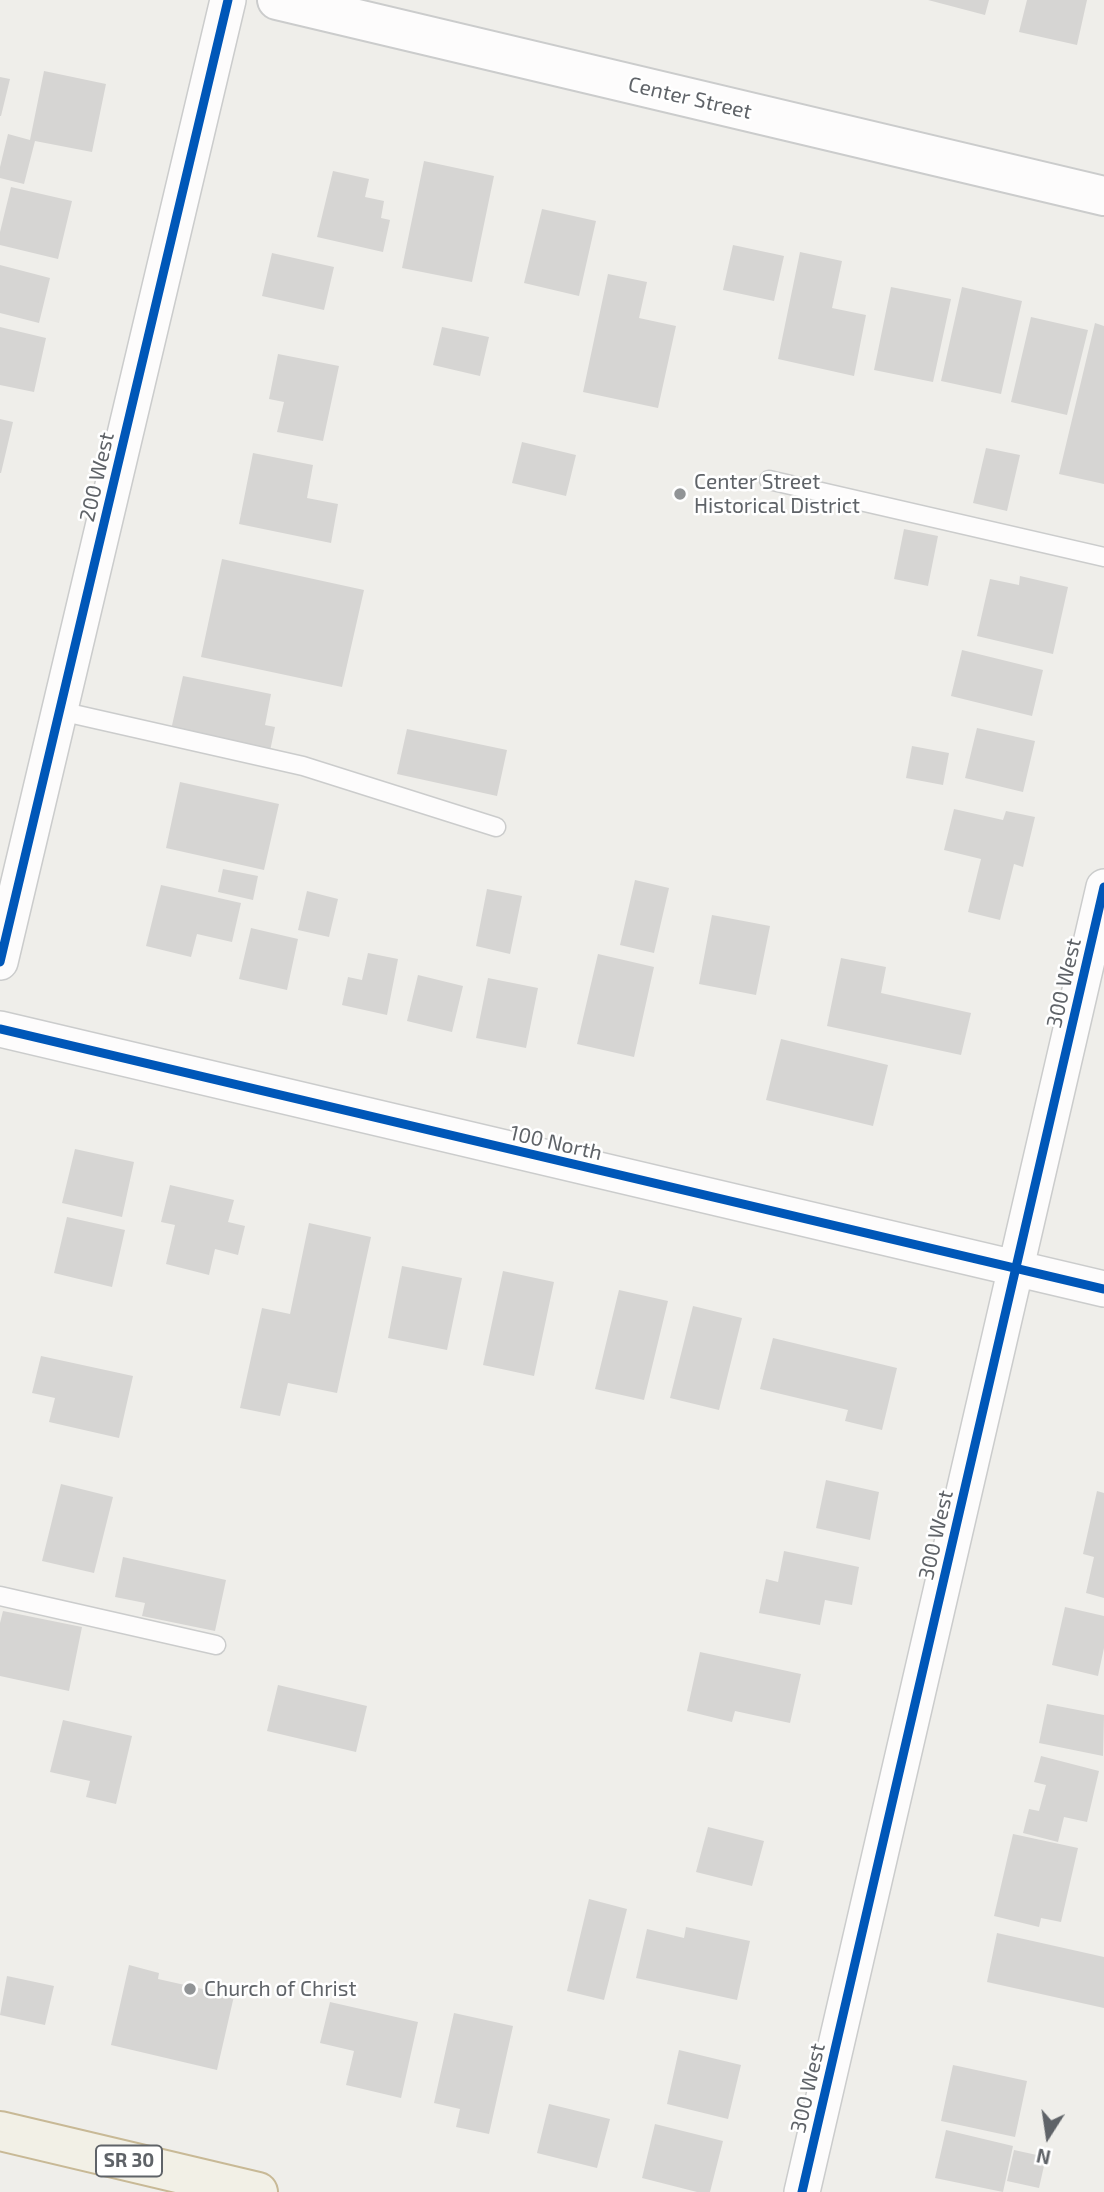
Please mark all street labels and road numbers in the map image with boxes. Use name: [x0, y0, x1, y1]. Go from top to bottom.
street label: Center Street: [626, 72, 754, 124]
street label: 200 West: [74, 430, 120, 524]
street label: 300 West: [1041, 936, 1087, 1030]
street label: 100 North: [508, 1120, 604, 1166]
street label: 300 West: [913, 1488, 959, 1582]
street label: 300 West: [785, 2041, 831, 2135]
road number: SR 30: [96, 2146, 162, 2176]

